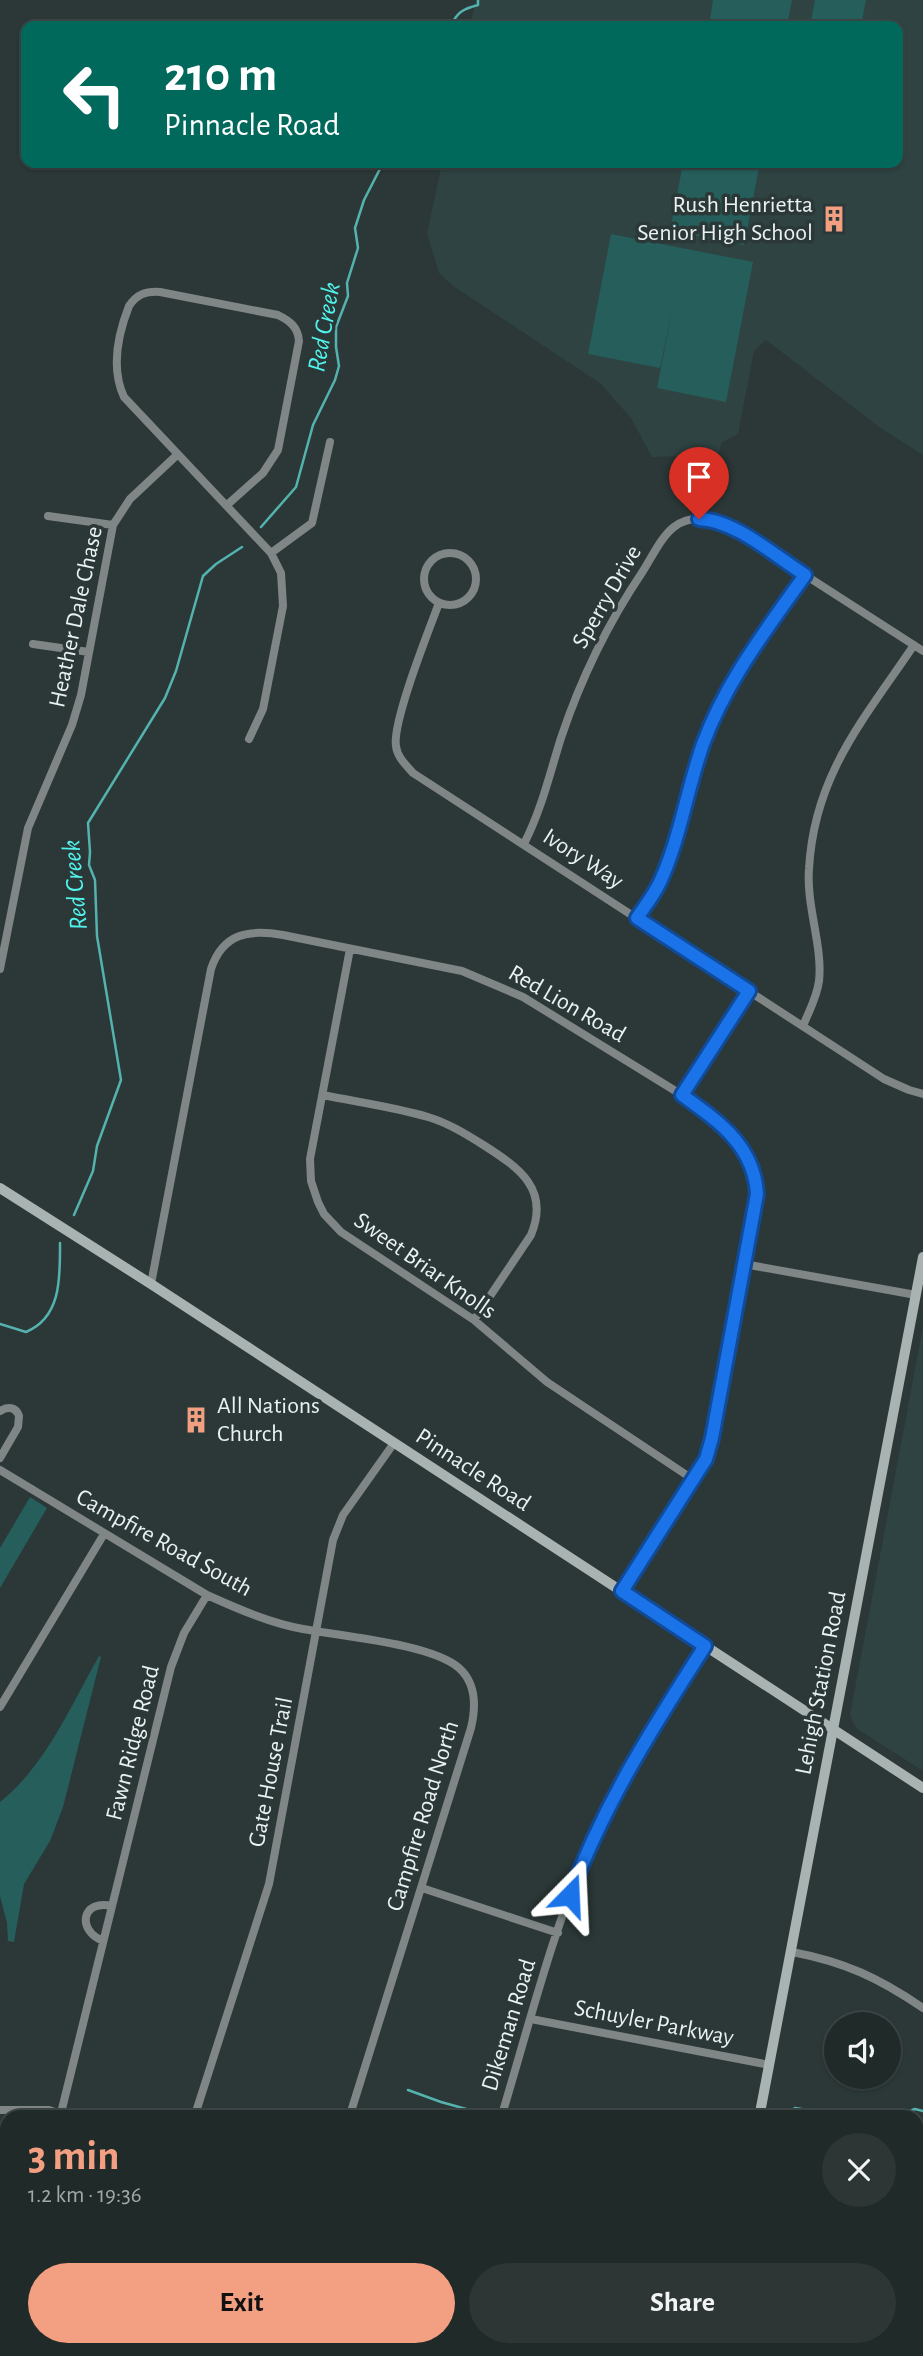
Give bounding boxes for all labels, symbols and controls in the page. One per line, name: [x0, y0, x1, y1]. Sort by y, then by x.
icon: left: [49, 49, 140, 140]
text: 210 m: [164, 51, 277, 100]
text: Pinnacle Road: [164, 109, 340, 141]
place label: Rush Henrietta Senior High School: [637, 193, 813, 245]
building icon: Rush Henrietta Senior High School: [819, 204, 849, 234]
water label: Red Creek: [303, 280, 345, 374]
pin: [669, 447, 729, 519]
icon: arrive: [680, 458, 718, 496]
street label: Heather Dale Chase: [45, 524, 107, 710]
street label: Sperry Drive: [568, 541, 646, 653]
street label: Ivory Way: [539, 824, 627, 894]
water label: Red Creek: [58, 839, 92, 931]
street label: Red Lion Road: [504, 961, 630, 1047]
street label: Sweet Briar Knolls: [350, 1208, 500, 1324]
place label: All Nations Church: [217, 1394, 320, 1446]
building icon: All Nations Church: [181, 1405, 211, 1435]
street label: Pinnacle Road: [411, 1424, 535, 1516]
street label: Campfire Road South: [72, 1485, 256, 1601]
street label: Lehigh Station Road: [791, 1589, 851, 1777]
street label: Fawn Ridge Road: [102, 1663, 164, 1823]
street label: Gate House Trail: [245, 1695, 297, 1849]
street label: Campfire Road North: [383, 1718, 463, 1914]
position arrow: [533, 1858, 607, 1932]
street label: Dikeman Road: [477, 1956, 541, 2094]
street label: Schuyler Parkway: [572, 1996, 736, 2050]
map controls: [824, 2012, 901, 2089]
button: sound: [824, 2012, 901, 2089]
button: close: [822, 2133, 896, 2207]
text: 3 min: [28, 2135, 120, 2177]
text: 1.2 km · 19:36: [28, 2184, 141, 2207]
button: Exit: [28, 2263, 455, 2343]
button: Share: [469, 2263, 896, 2343]

